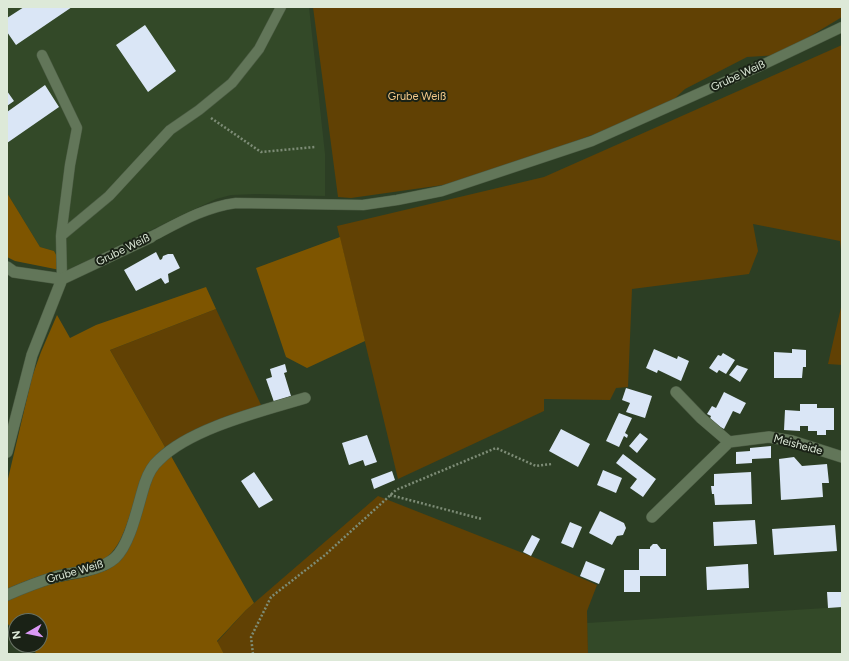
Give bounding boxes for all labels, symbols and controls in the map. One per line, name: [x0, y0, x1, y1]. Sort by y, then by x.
street label: Grube Weiß: [709, 58, 767, 94]
park label: Grube Weiß: [388, 90, 446, 104]
street label: Grube Weiß: [94, 231, 152, 269]
street label: Meisheide: [772, 432, 824, 458]
street label: Grube Weiß: [45, 558, 105, 586]
north arrow: [8, 613, 48, 653]
text: N: [10, 630, 24, 640]

